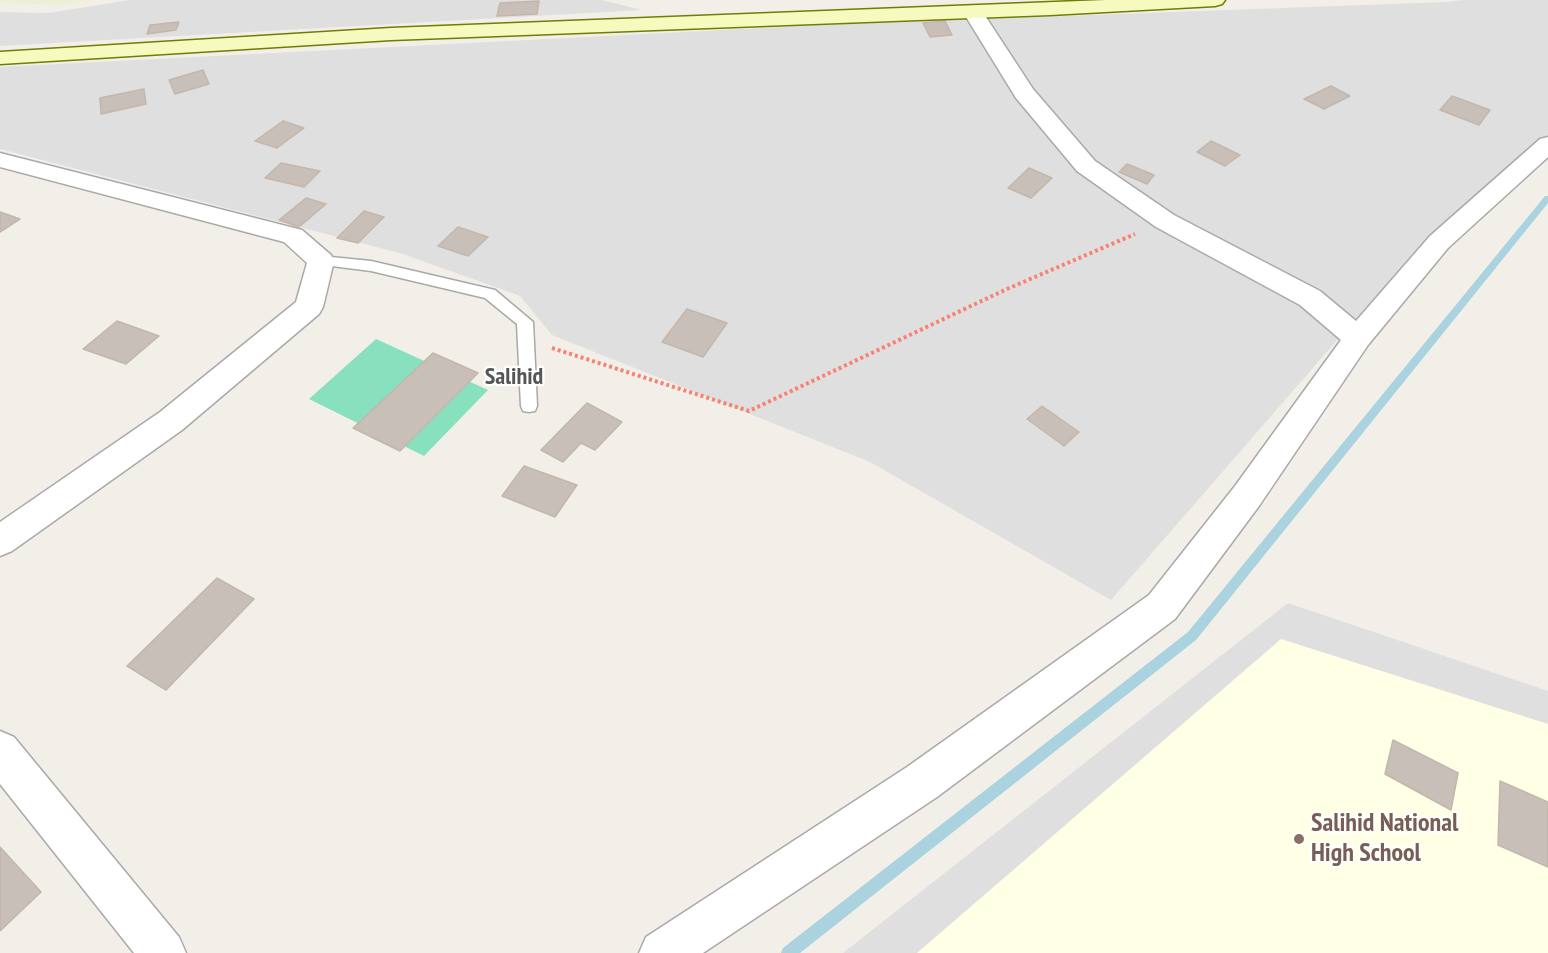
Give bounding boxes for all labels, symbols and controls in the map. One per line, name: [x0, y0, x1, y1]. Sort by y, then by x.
district label: Salihid: [485, 363, 543, 391]
place label: Salihid National High School: [1311, 808, 1458, 870]
marker: Salihid National High School: [1292, 832, 1306, 846]

